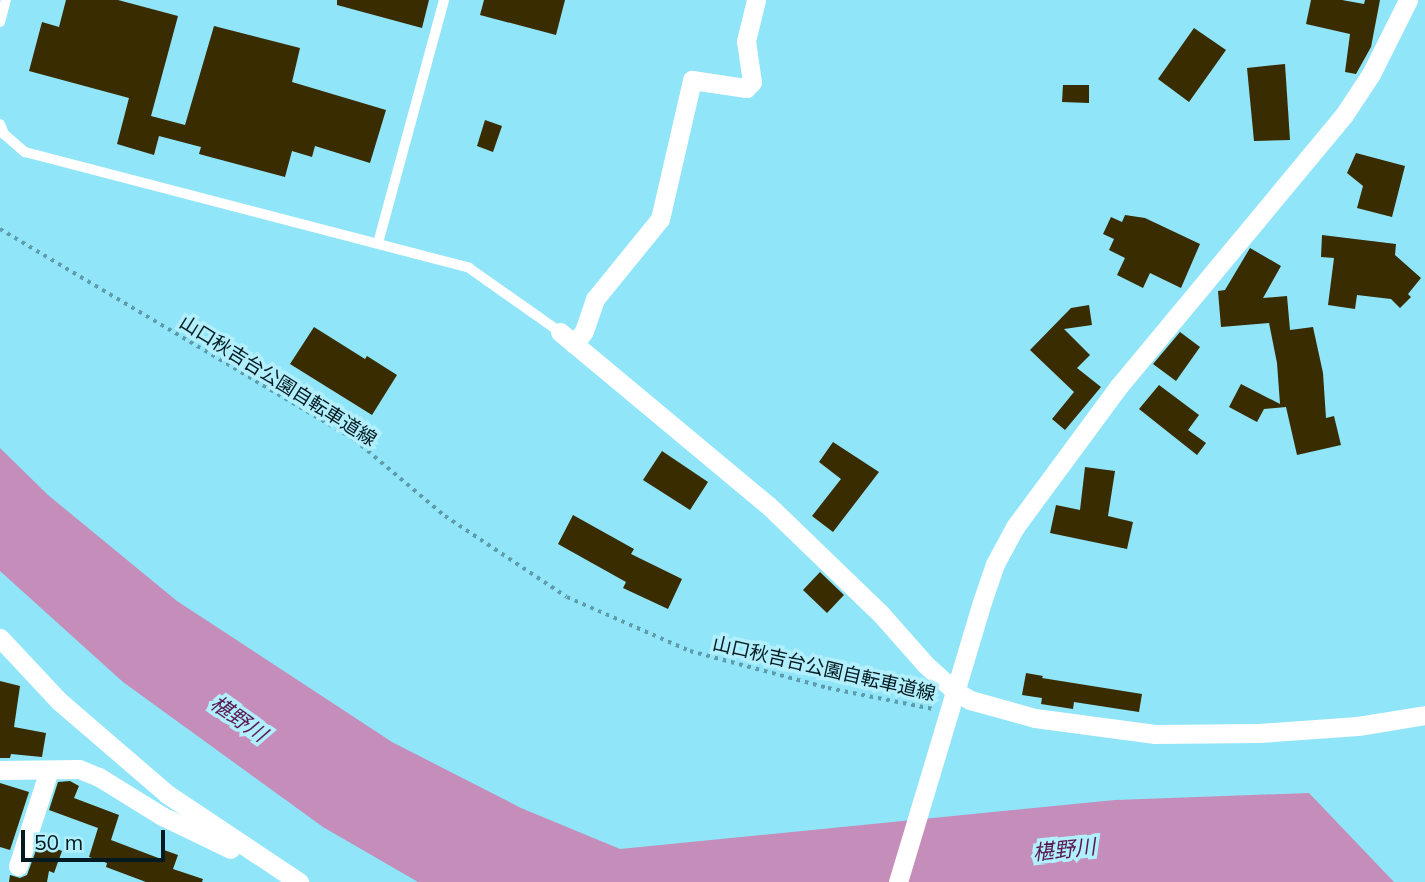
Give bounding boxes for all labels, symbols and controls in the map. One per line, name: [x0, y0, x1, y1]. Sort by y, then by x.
street label: 山口秋吉台公園自転車道線: [175, 311, 381, 451]
street label: 山口秋吉台公園自転車道線: [710, 632, 938, 706]
water label: 椹野川: [206, 690, 272, 746]
scale bar: [24, 816, 168, 860]
text: 50 m: [34, 829, 83, 855]
water label: 椹野川: [1031, 833, 1097, 865]

